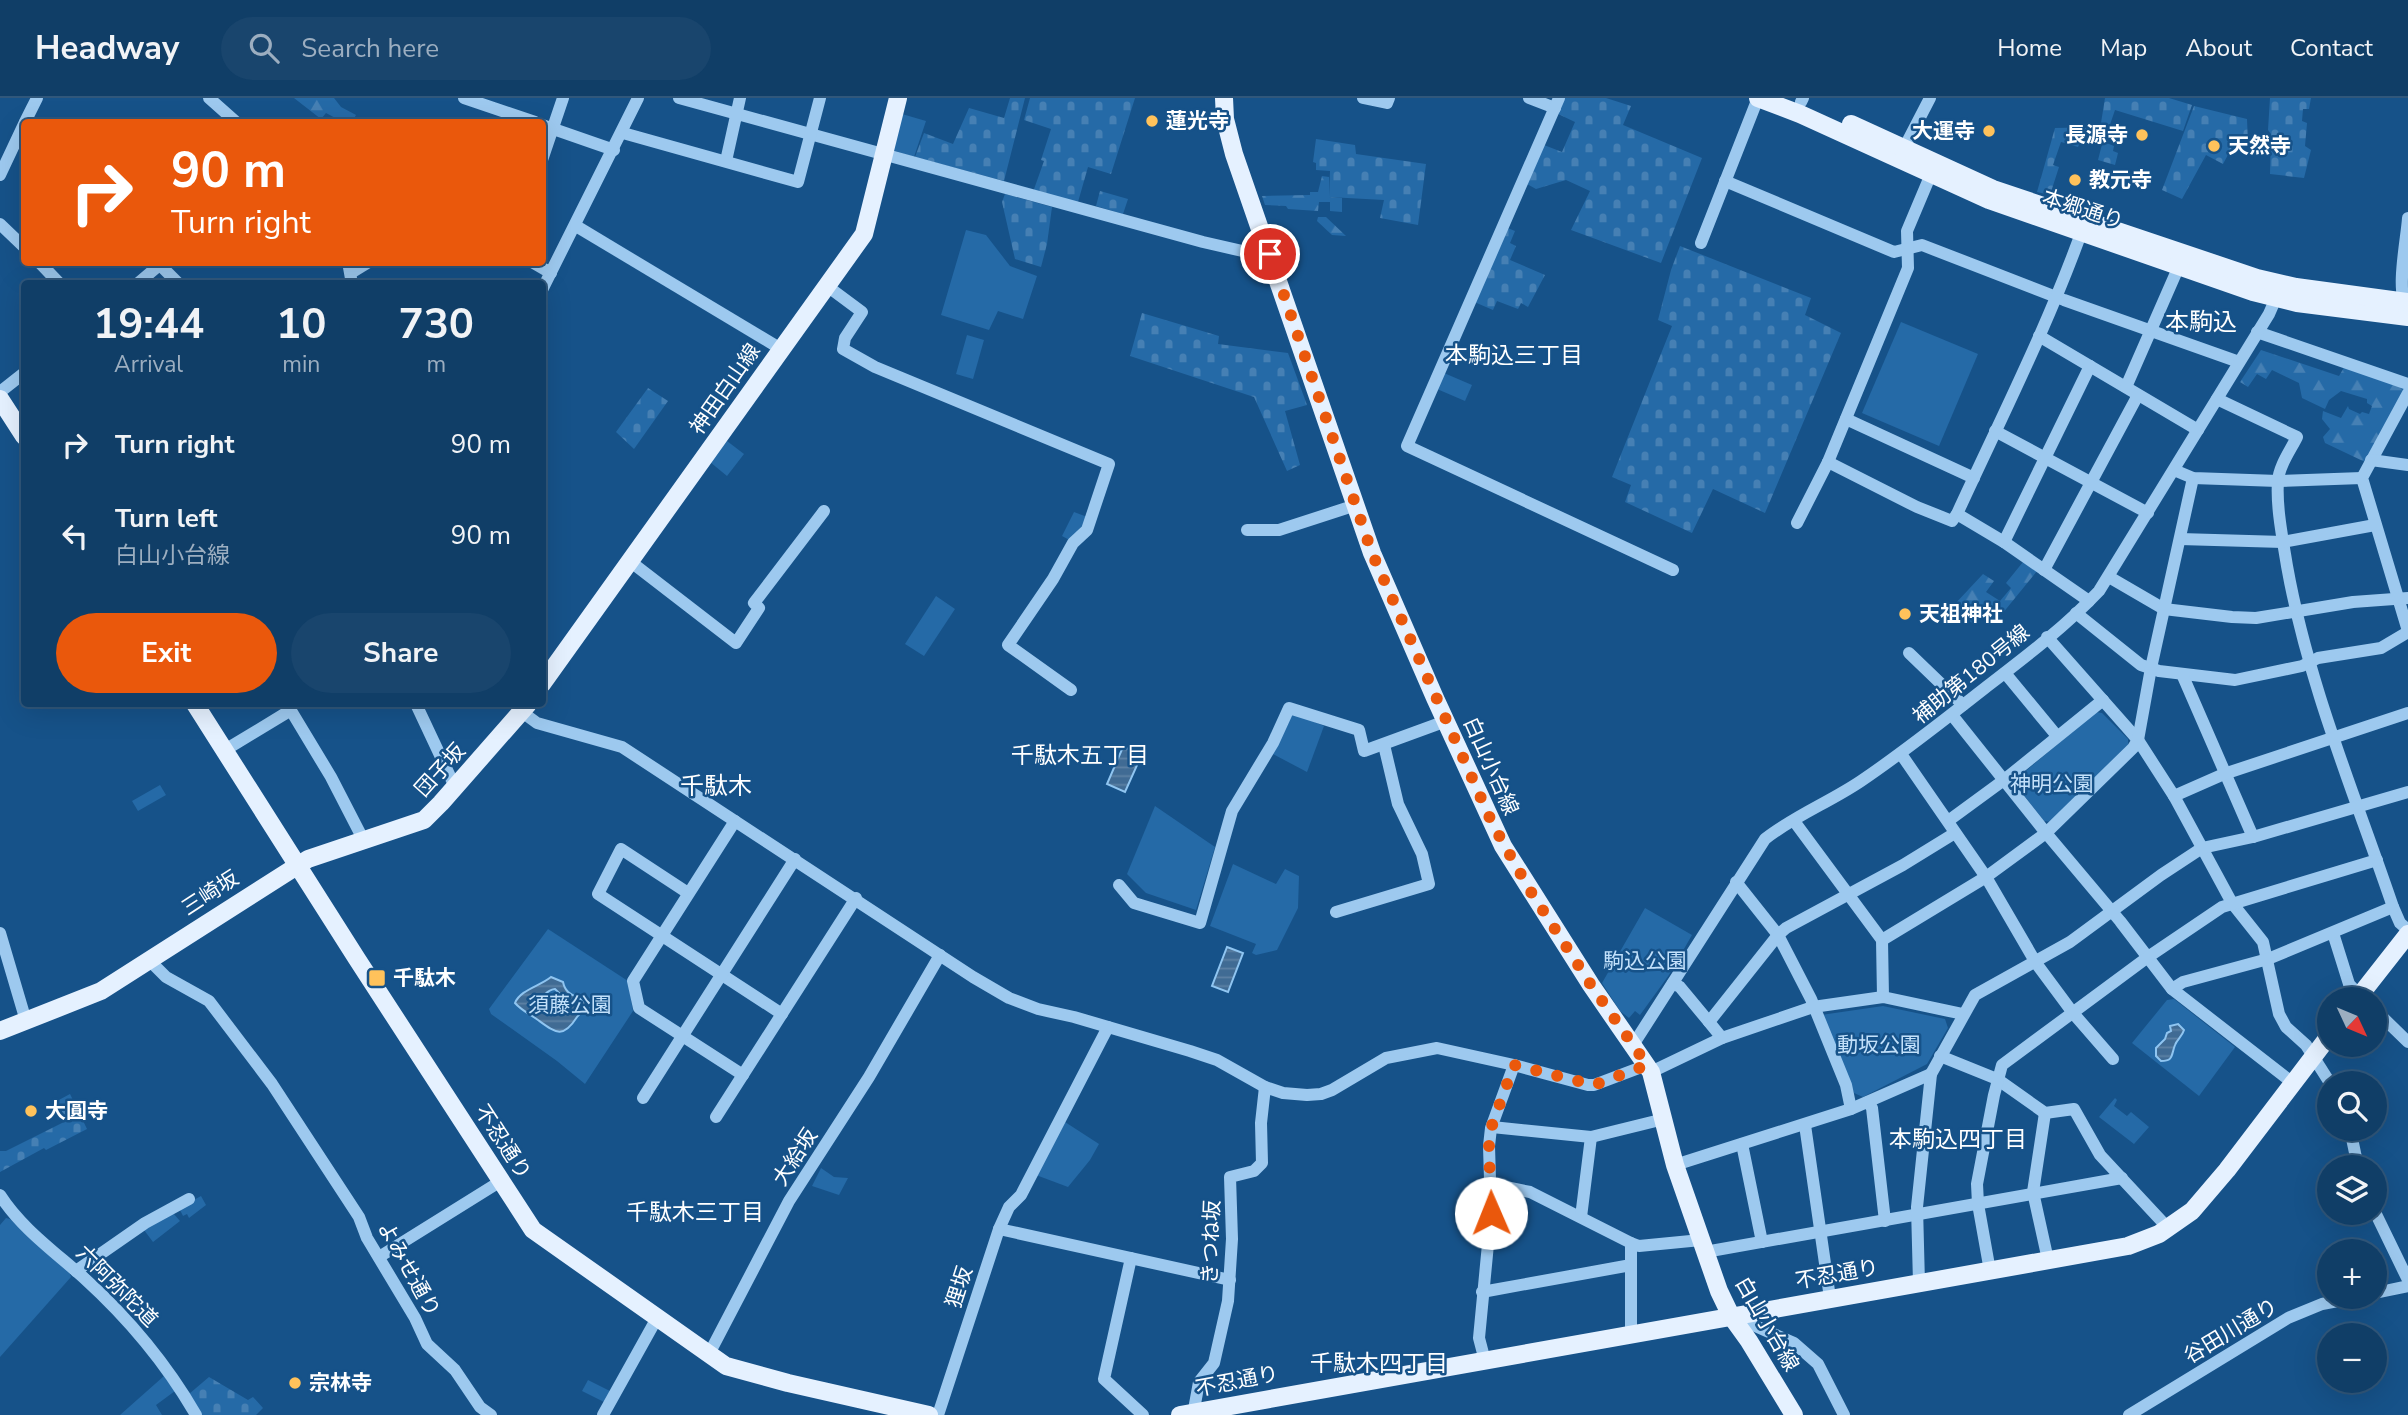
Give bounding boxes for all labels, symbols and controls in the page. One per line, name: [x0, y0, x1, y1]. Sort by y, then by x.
search box: [221, 17, 711, 80]
text: Headway: [35, 26, 179, 71]
icon: search: [245, 29, 283, 67]
text: Search here: [301, 31, 439, 66]
text: Home: [1997, 32, 2062, 64]
text: Map: [2100, 32, 2147, 64]
text: About: [2185, 32, 2252, 64]
text: Contact: [2290, 32, 2373, 64]
place label: 蓮光寺: [1166, 107, 1229, 135]
marker: 蓮光寺: [1144, 113, 1160, 129]
place label: 大運寺: [1912, 117, 1975, 145]
place label: 長源寺: [2065, 121, 2128, 149]
marker: 大運寺: [1981, 123, 1997, 139]
marker: 長源寺: [2134, 127, 2150, 143]
place label: 天然寺: [2228, 132, 2291, 160]
text: 90 m: [171, 137, 286, 204]
marker: 天然寺: [2206, 138, 2222, 154]
icon: right: [56, 147, 147, 238]
place label: 教元寺: [2089, 166, 2152, 194]
marker: 教元寺: [2067, 172, 2083, 188]
street label: 本郷通り: [2039, 183, 2127, 235]
text: Turn right: [171, 201, 311, 244]
pin: [1240, 224, 1300, 284]
icon: arrive: [1251, 235, 1289, 273]
text: 19:44: [93, 296, 204, 353]
text: 10: [276, 296, 327, 353]
text: 730: [398, 296, 474, 353]
district label: 本駒込: [2165, 306, 2237, 338]
street label: 神田白山線: [683, 338, 767, 440]
district label: 本駒込三丁目: [1445, 340, 1583, 371]
text: Arrival: [114, 349, 183, 380]
text: min: [282, 349, 320, 380]
text: m: [426, 349, 446, 380]
icon: right: [56, 426, 94, 464]
text: Turn right: [115, 427, 234, 462]
text: 90 m: [451, 427, 511, 462]
text: Turn left: [115, 501, 218, 536]
icon: left: [56, 517, 94, 555]
text: 90 m: [451, 518, 511, 553]
text: 白山小台線: [115, 540, 230, 571]
place label: 天祖神社: [1919, 600, 2003, 628]
marker: 天祖神社: [1897, 606, 1913, 622]
button: Exit: [56, 613, 277, 693]
button: Share: [291, 613, 511, 693]
street label: 補助第180号線: [1907, 618, 2035, 730]
street label: 白山小台線: [1457, 712, 1525, 820]
street label: 団子坂: [409, 737, 471, 803]
district label: 千駄木五丁目: [1011, 740, 1149, 771]
district label: 千駄木: [680, 770, 752, 802]
park label: 神明公園: [2010, 770, 2094, 798]
street label: 三崎坂: [176, 864, 244, 922]
park label: 駒込公園: [1603, 947, 1687, 975]
place label: 千駄木: [393, 964, 456, 992]
marker: 千駄木: [367, 968, 387, 988]
north arrow: [2317, 987, 2387, 1057]
map controls: [2317, 987, 2387, 1393]
park label: 須藤公園: [528, 991, 612, 1019]
park label: 動坂公園: [1837, 1031, 1921, 1059]
button: search: [2317, 1071, 2387, 1141]
place label: 大圓寺: [45, 1097, 108, 1125]
street label: 不忍通り: [468, 1099, 538, 1185]
marker: 大圓寺: [23, 1103, 39, 1119]
street label: 大給坂: [766, 1123, 824, 1191]
district label: 本駒込四丁目: [1889, 1124, 2027, 1155]
button: layers: [2317, 1155, 2387, 1225]
position arrow: [1454, 1176, 1528, 1250]
district label: 千駄木三丁目: [626, 1197, 764, 1228]
street label: きつね坂: [1196, 1200, 1226, 1284]
street label: よみせ通り: [371, 1216, 447, 1322]
street label: 六阿弥陀道: [70, 1239, 164, 1333]
button: +: [2317, 1239, 2387, 1309]
street label: 不忍通り: [1793, 1253, 1881, 1295]
street label: 狸坂: [939, 1263, 979, 1311]
street label: 白山小台線: [1729, 1272, 1805, 1376]
street label: 谷田川通り: [2179, 1292, 2283, 1370]
button: −: [2317, 1323, 2387, 1393]
district label: 千駄木四丁目: [1310, 1348, 1448, 1379]
street label: 不忍通り: [1193, 1359, 1281, 1403]
place label: 宗林寺: [309, 1369, 372, 1397]
marker: 宗林寺: [287, 1375, 303, 1391]

